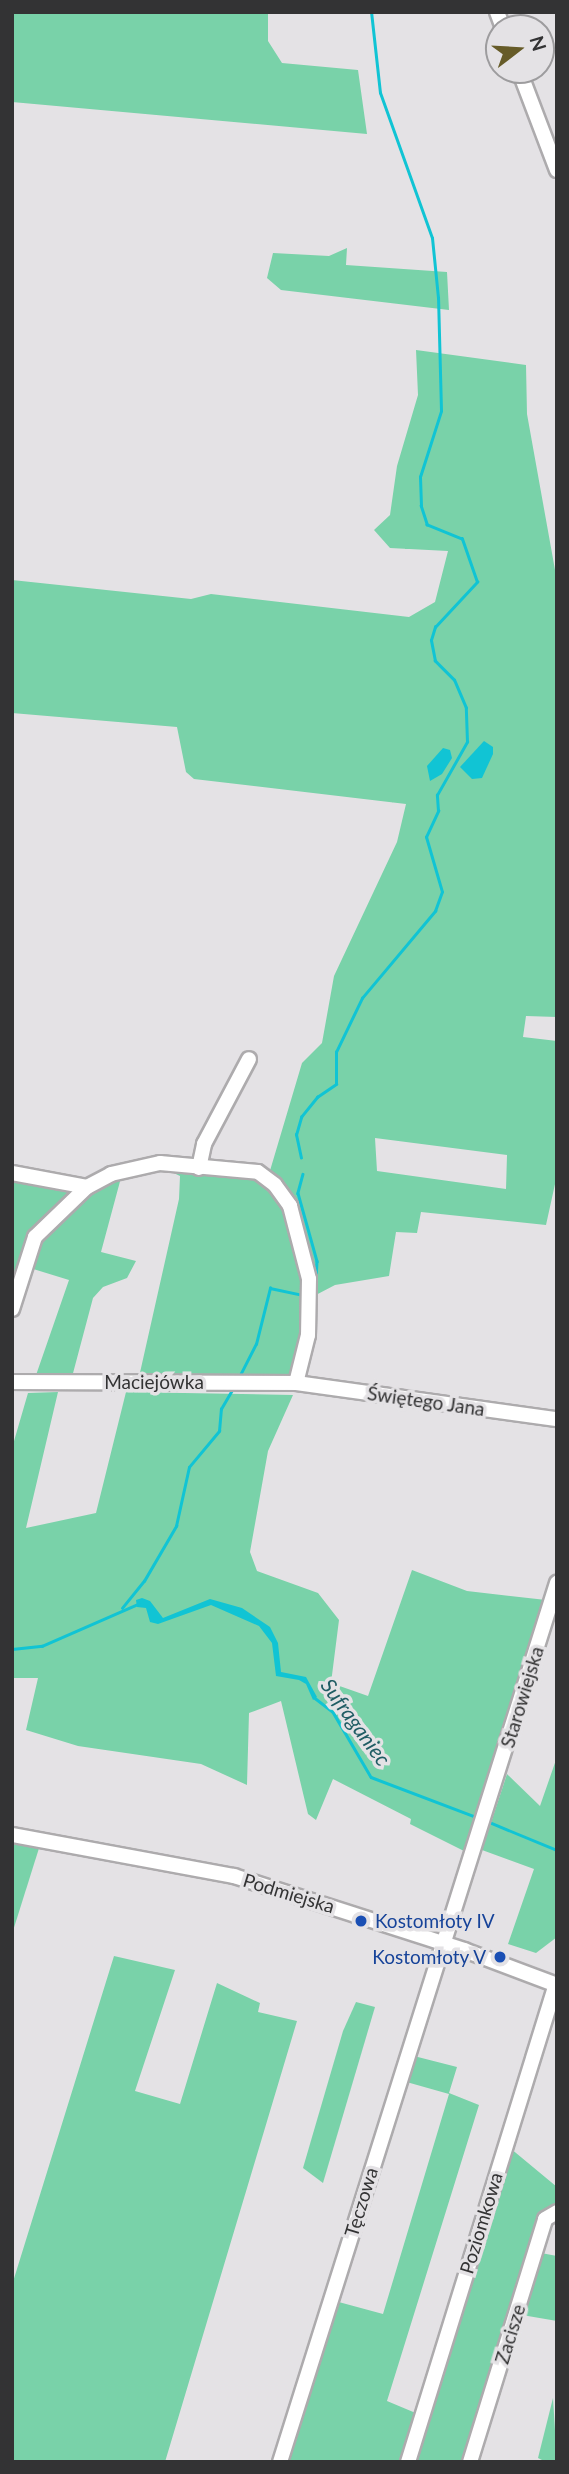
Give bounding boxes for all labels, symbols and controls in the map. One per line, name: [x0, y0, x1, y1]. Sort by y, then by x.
north arrow: [485, 14, 555, 84]
text: N: [526, 33, 552, 54]
street label: Maciejówka: [104, 1371, 204, 1393]
street label: Świętego Jana: [366, 1381, 486, 1421]
street label: Starowiejska: [496, 1644, 548, 1750]
water label: Sufraganiec: [316, 1673, 396, 1771]
street label: Podmiejska: [241, 1868, 337, 1918]
place label: Kostomłoty IV: [375, 1910, 495, 1932]
marker: Kostomłoty IV: [353, 1913, 369, 1929]
place label: Kostomłoty V: [371, 1946, 486, 1968]
marker: Kostomłoty V: [492, 1949, 508, 1965]
street label: Tęczowa: [340, 2165, 382, 2239]
street label: Poziomkowa: [455, 2169, 507, 2277]
street label: Zacisze: [490, 2301, 530, 2367]

